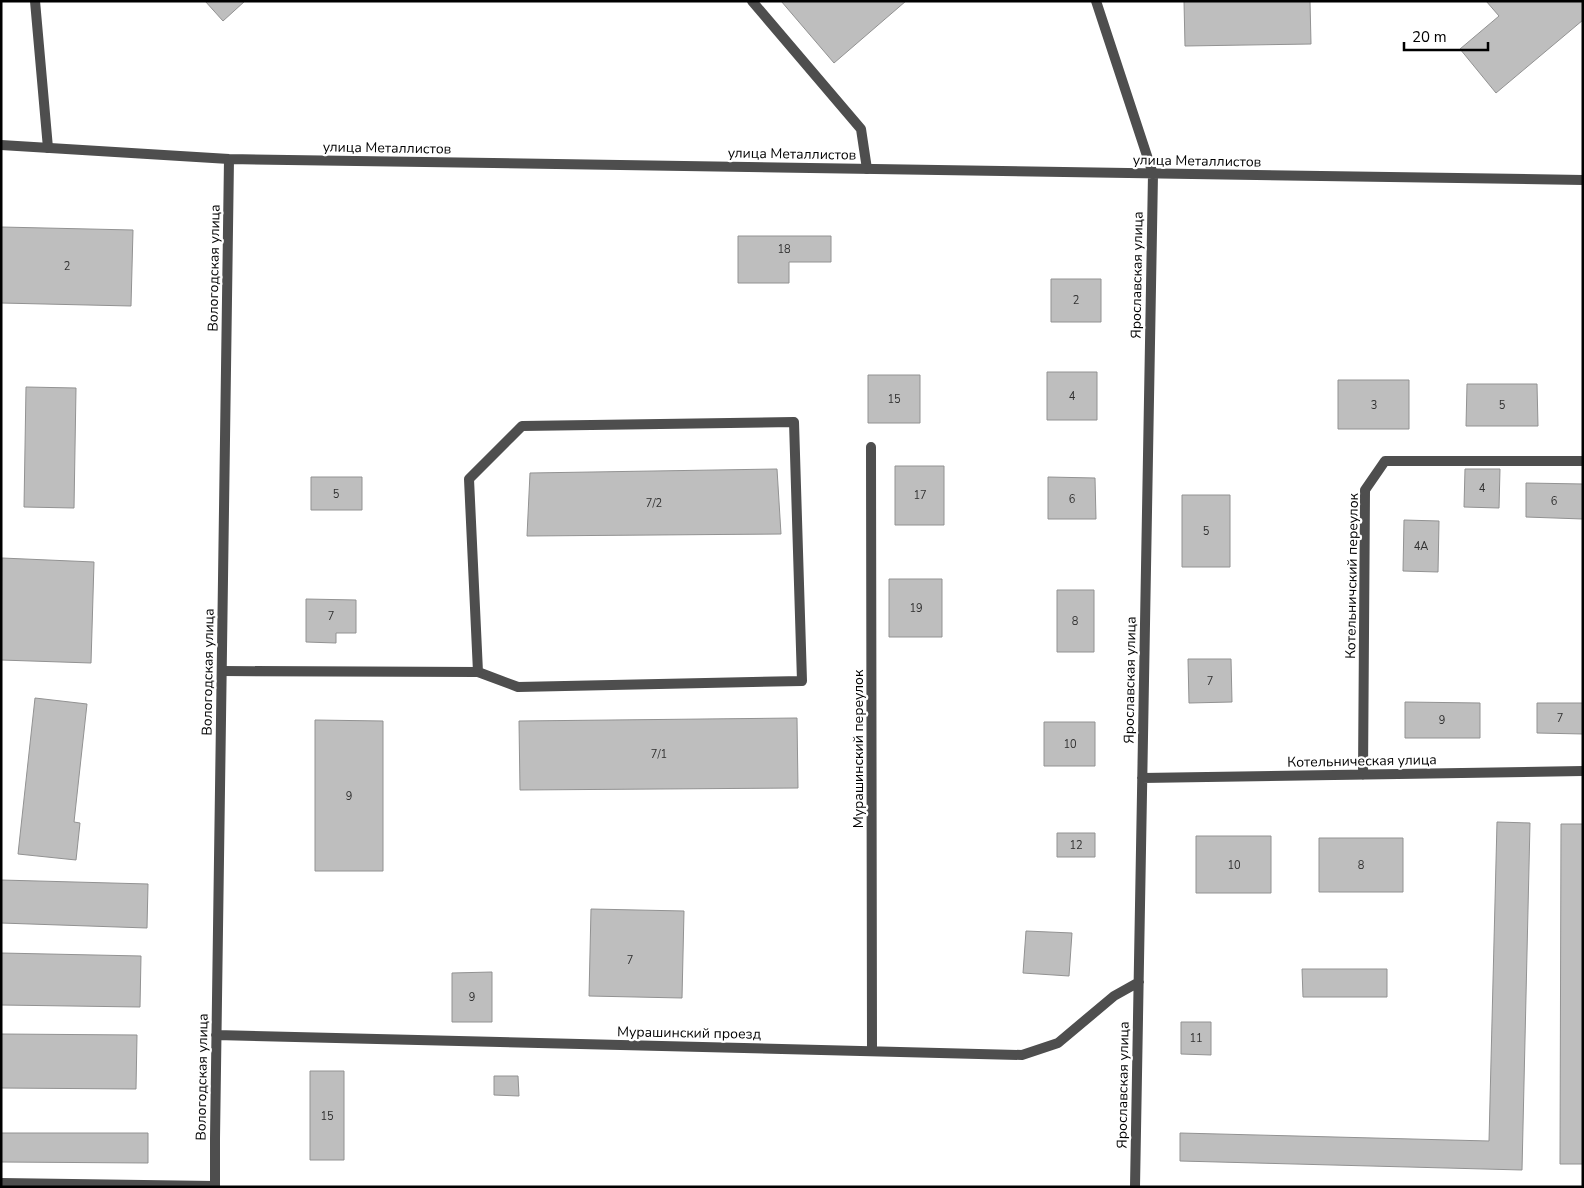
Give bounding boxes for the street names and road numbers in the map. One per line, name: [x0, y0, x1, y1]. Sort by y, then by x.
street label: улица Металлистов: [323, 137, 452, 159]
street label: улица Металлистов: [728, 143, 857, 165]
street label: улица Металлистов: [1133, 150, 1262, 172]
street label: Вологодская улица: [203, 204, 225, 332]
street label: Ярославская улица: [1126, 211, 1148, 339]
street label: Котельничский переулок: [1341, 492, 1363, 659]
street label: Вологодская улица: [197, 608, 219, 736]
street label: Ярославская улица: [1119, 616, 1141, 744]
street label: Мурашинский переулок: [849, 669, 868, 828]
street label: Котельническая улица: [1287, 750, 1437, 772]
street label: Вологодская улица: [191, 1013, 213, 1141]
street label: Ярославская улица: [1112, 1021, 1134, 1149]
street label: Мурашинский проезд: [617, 1022, 761, 1044]

